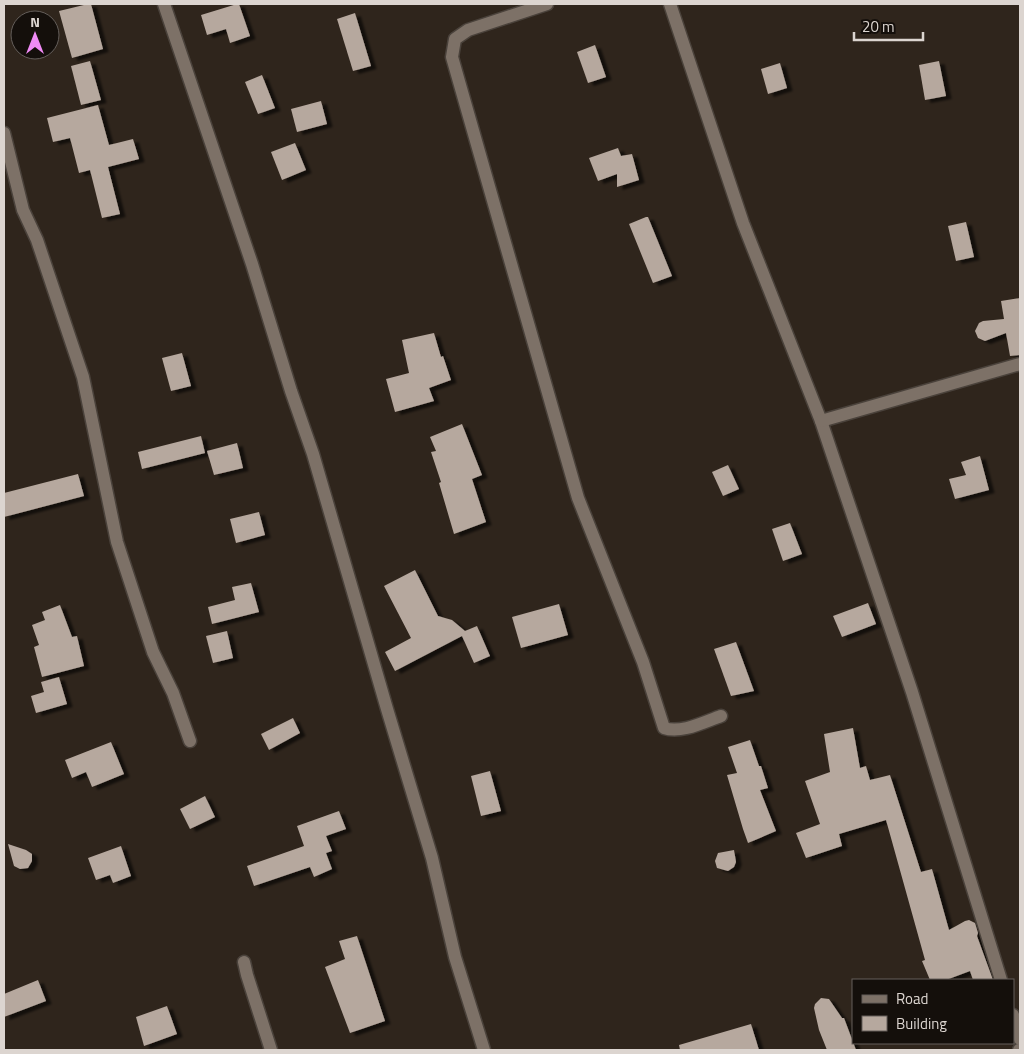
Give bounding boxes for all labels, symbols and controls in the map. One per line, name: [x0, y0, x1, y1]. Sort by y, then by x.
north arrow: [10, 10, 60, 60]
scale bar: [854, 10, 923, 42]
text: N: [30, 11, 40, 32]
text: 20 m: [862, 15, 895, 38]
legend: [852, 979, 1014, 1044]
text: Road: [896, 987, 928, 1010]
text: Building: [896, 1012, 947, 1035]

